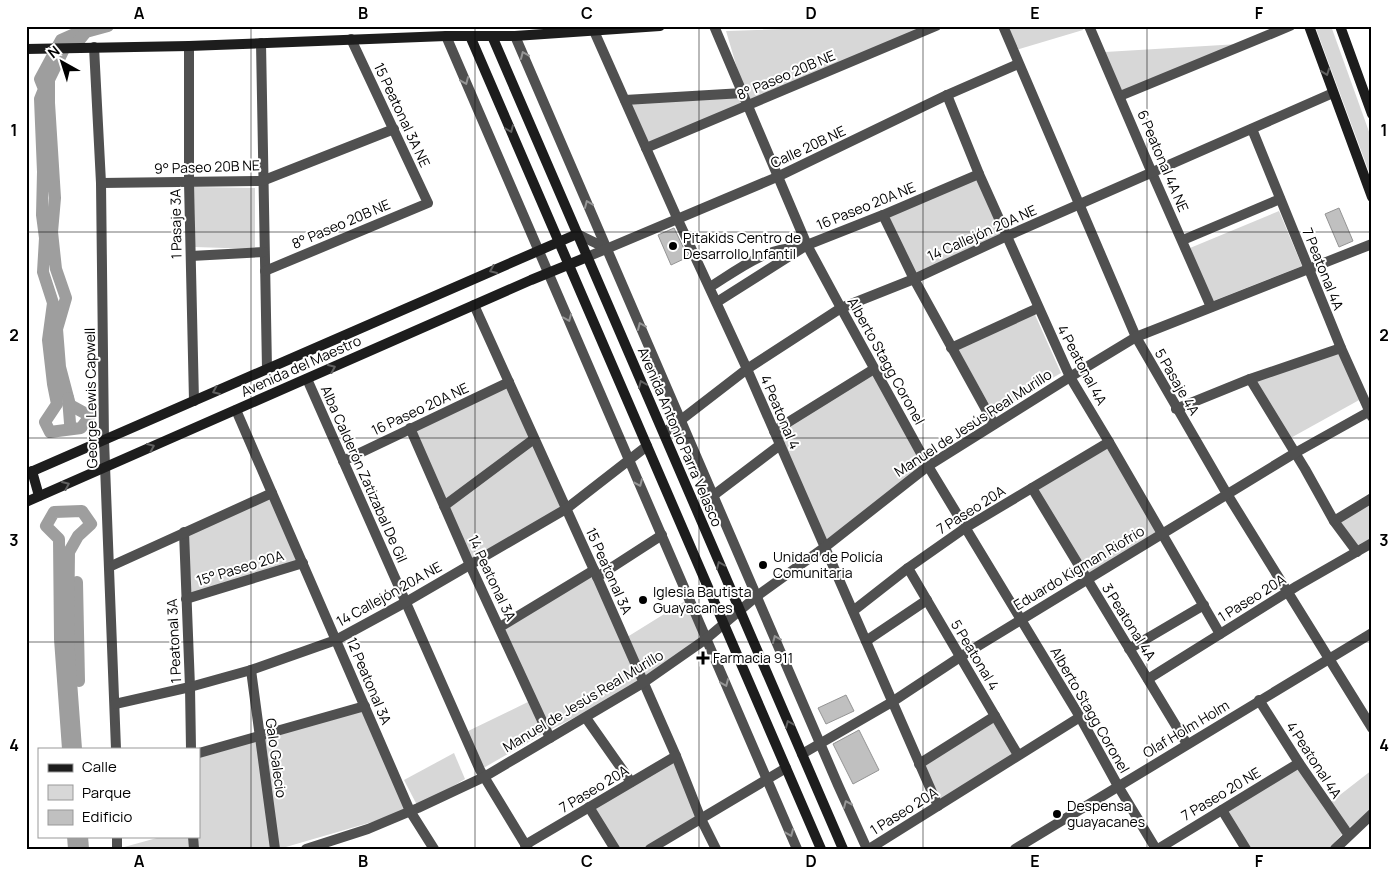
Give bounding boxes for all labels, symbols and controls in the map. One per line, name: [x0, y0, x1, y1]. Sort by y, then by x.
text: A: [134, 2, 145, 24]
text: B: [358, 2, 368, 24]
text: C: [581, 2, 593, 24]
text: D: [805, 2, 817, 24]
text: E: [1030, 2, 1040, 24]
text: F: [1255, 2, 1264, 24]
north arrow: [38, 38, 88, 88]
text: N: [44, 41, 63, 62]
street label: 8° Paseo 20B NE: [734, 45, 838, 104]
one-way arrow: [519, 51, 530, 60]
street label: 15 Peatonal 3A NE: [370, 59, 435, 170]
one-way arrow: [1320, 67, 1330, 76]
one-way arrow: [458, 76, 469, 85]
street label: 6 Peatonal 4A NE: [1133, 107, 1194, 215]
text: 1: [10, 119, 18, 141]
text: 1: [1380, 119, 1388, 141]
street label: Calle 20B NE: [767, 121, 848, 172]
one-way arrow: [503, 124, 514, 133]
street label: 9° Paseo 20B NE: [154, 155, 260, 178]
street label: 16 Paseo 20A NE: [813, 177, 918, 234]
street label: 1 Pasaje 3A: [165, 189, 186, 259]
street label: 8° Paseo 20B NE: [289, 194, 393, 253]
one-way arrow: [584, 200, 595, 209]
street label: 14 Callejón 20A NE: [924, 200, 1039, 265]
street label: 7 Peatonal 4A: [1298, 225, 1349, 313]
place label: Pitakids Centro de Desarrollo Infantil: [683, 228, 801, 263]
marker: Pitakids Centro de Desarrollo Infantil: [667, 240, 679, 252]
one-way arrow: [489, 264, 498, 275]
street label: Alberto Stagg Coronel: [844, 294, 929, 428]
one-way arrow: [561, 313, 572, 322]
street label: 4 Peatonal 4A: [1053, 321, 1112, 408]
one-way arrow: [637, 322, 647, 331]
text: 2: [9, 324, 19, 346]
text: 2: [1379, 324, 1389, 346]
street label: George Lewis Capwell: [80, 328, 101, 468]
street label: Avenida del Maestro: [238, 330, 364, 401]
street label: Avenida Antonio Parra Velasco: [634, 344, 727, 530]
street label: 5 Pasaje 4A: [1151, 345, 1204, 419]
one-way arrow: [327, 364, 336, 375]
street label: Manuel de Jesús Real Murillo: [890, 364, 1055, 481]
street label: 4 Peatonal 4: [756, 372, 805, 452]
street label: 16 Paseo 20A NE: [368, 378, 471, 439]
one-way arrow: [638, 380, 648, 388]
street label: Alba Calderón Zatizabal De Gil: [317, 382, 412, 565]
one-way arrow: [212, 384, 221, 395]
one-way arrow: [146, 443, 155, 454]
one-way arrow: [633, 478, 644, 487]
one-way arrow: [61, 480, 70, 491]
street label: 7 Paseo 20A: [933, 481, 1009, 538]
street label: Eduardo Kigman Riofrio: [1010, 521, 1148, 614]
street label: 15 Peatonal 3A: [582, 524, 637, 617]
text: 3: [9, 529, 19, 551]
text: 3: [1379, 529, 1389, 551]
street label: 14 Peatonal 3A: [464, 532, 521, 624]
street label: 15° Paseo 20A: [194, 545, 286, 590]
place label: Unidad de Policía Comunitaria: [773, 547, 883, 582]
street label: 14 Callejón 20A NE: [333, 557, 445, 630]
marker: Unidad de Policía Comunitaria: [757, 559, 769, 571]
one-way arrow: [716, 561, 727, 570]
street label: 1 Paseo 20A: [1214, 569, 1289, 626]
street label: 3 Peatonal 4A: [1098, 579, 1161, 664]
place label: Iglesia Bautista Guayacanes: [653, 582, 752, 617]
marker: Iglesia Bautista Guayacanes: [637, 594, 649, 606]
street label: 1 Peatonal 3A: [162, 598, 185, 684]
street label: 5 Peatonal 4: [947, 616, 1004, 694]
street label: 12 Peatonal 3A: [343, 634, 396, 727]
one-way arrow: [771, 635, 782, 644]
street label: Alberto Stagg Coronel: [1047, 643, 1134, 776]
street label: Manuel de Jesús Real Murillo: [499, 645, 667, 756]
place label: Farmacia 911: [713, 648, 793, 667]
marker: Farmacia 911: [697, 652, 709, 664]
one-way arrow: [719, 678, 730, 687]
street label: Olaf Holm Holm: [1139, 695, 1233, 762]
street label: Galo Galecio: [262, 717, 291, 799]
street label: 4 Peatonal 4A: [1282, 718, 1347, 802]
one-way arrow: [785, 720, 796, 729]
text: 4: [9, 734, 19, 756]
text: 4: [1379, 734, 1389, 756]
legend: [38, 748, 200, 838]
text: Calle: [82, 756, 117, 777]
street label: 7 Paseo 20A: [556, 760, 632, 817]
street label: 7 Paseo 20 NE: [1178, 762, 1264, 825]
text: Parque: [82, 782, 131, 803]
street label: 1 Paseo 20A: [866, 782, 941, 839]
place label: Despensa guayacanes: [1067, 796, 1145, 831]
one-way arrow: [842, 800, 853, 809]
text: Edificio: [82, 806, 133, 827]
marker: Despensa guayacanes: [1051, 808, 1063, 820]
one-way arrow: [784, 828, 794, 836]
text: A: [134, 850, 145, 872]
text: B: [358, 850, 368, 872]
text: C: [581, 850, 593, 872]
text: D: [805, 850, 817, 872]
text: E: [1030, 850, 1040, 872]
text: F: [1255, 850, 1264, 872]

